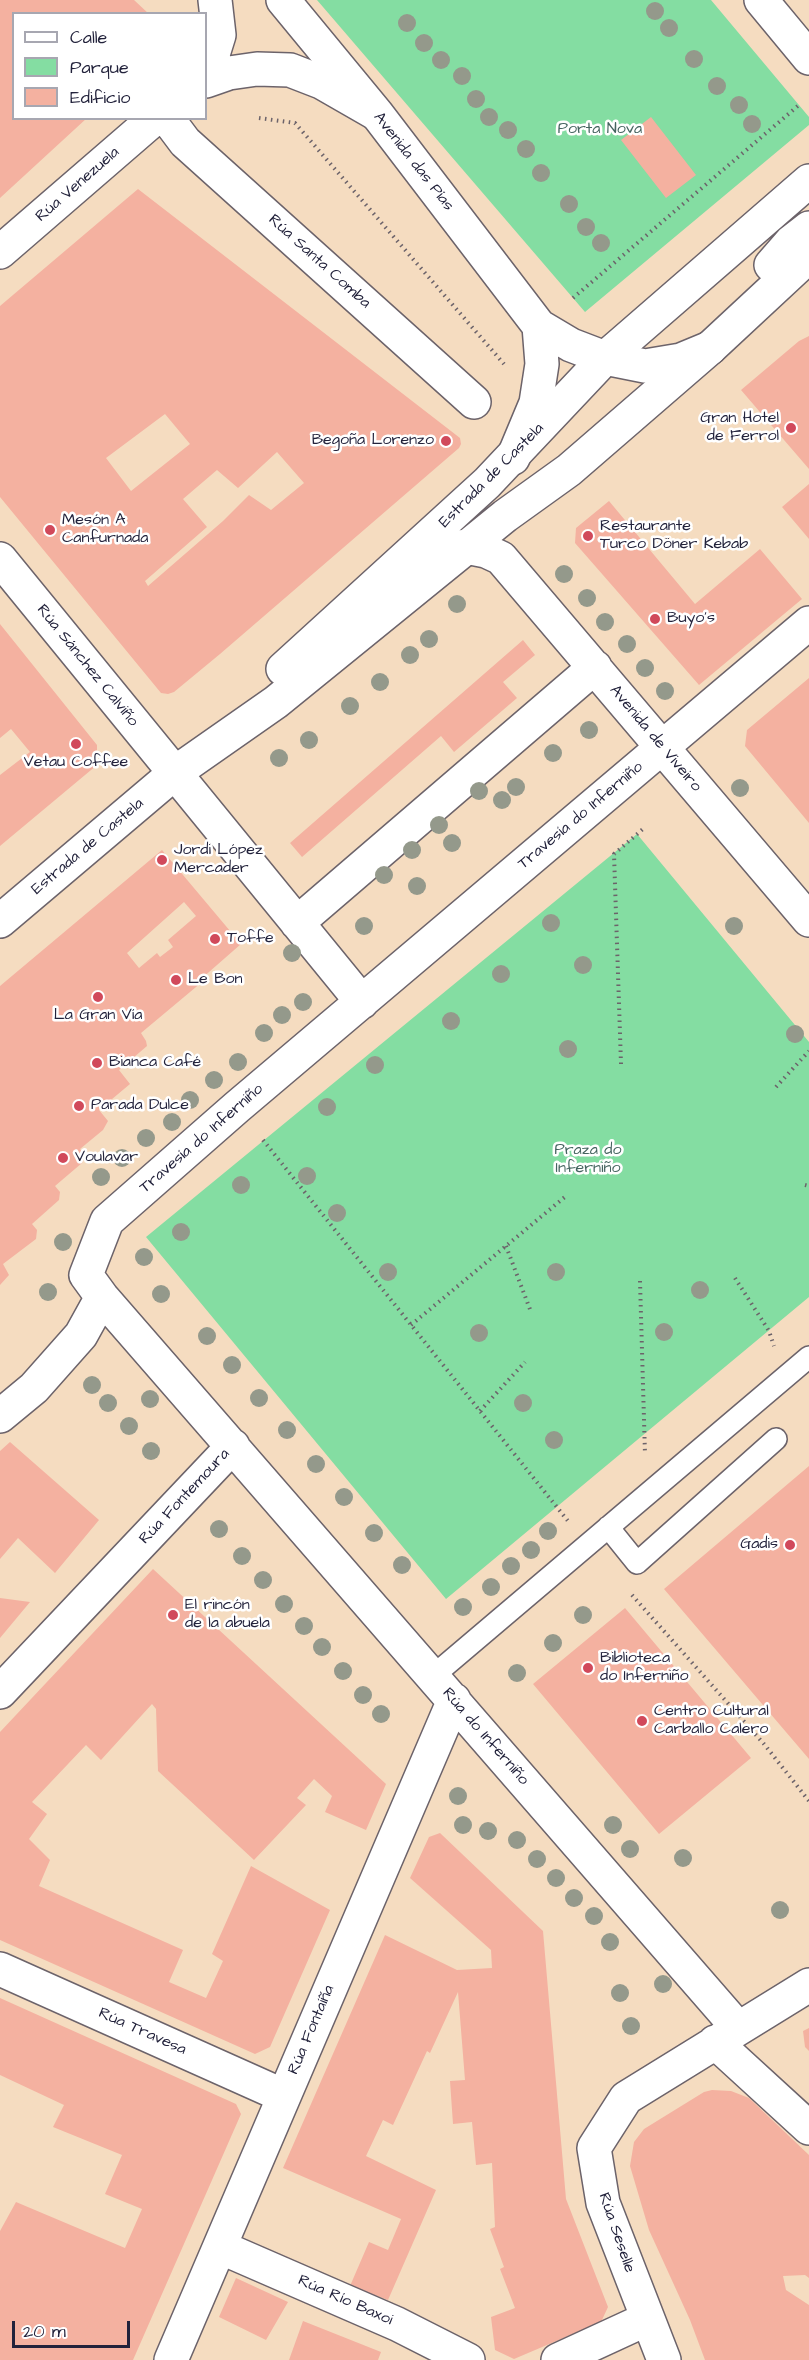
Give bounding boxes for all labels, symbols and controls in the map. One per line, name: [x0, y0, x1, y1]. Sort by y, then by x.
legend: [12, 12, 207, 120]
text: Calle: [70, 25, 107, 50]
text: Parque: [70, 55, 129, 80]
text: Edificio: [70, 85, 130, 110]
street label: Avenida das Pías: [369, 109, 457, 215]
park label: Porta Nova: [558, 120, 642, 140]
street label: Rúa Venezuela: [32, 143, 124, 227]
street label: Rúa Santa Comba: [264, 211, 374, 313]
place label: Gran Hotel de Ferrol: [700, 409, 779, 447]
street label: Estrada de Castela: [436, 420, 548, 532]
marker: Gran Hotel de Ferrol: [784, 421, 798, 435]
place label: Begoña Lorenzo: [312, 431, 434, 451]
marker: Begoña Lorenzo: [439, 434, 453, 448]
place label: Mesón A Canfurnada: [62, 511, 148, 549]
place label: Restaurante Turco Döner Kebab: [600, 517, 748, 555]
marker: Mesón A Canfurnada: [43, 523, 57, 537]
marker: Restaurante Turco Döner Kebab: [581, 529, 595, 543]
street label: Rúa Sánchez Calviño: [32, 601, 142, 731]
place label: Buyo's: [667, 609, 715, 629]
marker: Buyo's: [648, 612, 662, 626]
street label: Avenida de Viveiro: [605, 682, 705, 796]
marker: Vetau Coffee: [69, 737, 83, 751]
place label: Vetau Coffee: [24, 753, 128, 773]
street label: Travesía do Inferniño: [515, 758, 647, 874]
street label: Estrada de Castela: [28, 795, 148, 899]
place label: Jordi López Mercader: [174, 841, 263, 879]
marker: Jordi López Mercader: [155, 853, 169, 867]
place label: Toffe: [227, 929, 274, 949]
marker: Toffe: [208, 932, 222, 946]
place label: Le Bon: [188, 970, 243, 990]
marker: Le Bon: [169, 973, 183, 987]
marker: La Gran Vía: [91, 990, 105, 1004]
place label: La Gran Vía: [54, 1006, 142, 1026]
place label: Bianca Café: [109, 1053, 201, 1073]
marker: Bianca Café: [90, 1056, 104, 1070]
street label: Travesía do Inferniño: [136, 1080, 268, 1198]
place label: Parada Dulce: [91, 1096, 189, 1116]
marker: Parada Dulce: [72, 1099, 86, 1113]
park label: Praza do Inferniño: [555, 1141, 621, 1179]
place label: Voulavar: [75, 1148, 138, 1168]
marker: Voulavar: [56, 1151, 70, 1165]
street label: Rúa Fontemoura: [136, 1445, 234, 1549]
place label: Gadis: [740, 1535, 778, 1555]
marker: Gadis: [783, 1538, 797, 1552]
place label: El rincón de la abuela: [185, 1596, 270, 1634]
marker: El rincón de la abuela: [166, 1608, 180, 1622]
place label: Biblioteca do Inferniño: [600, 1649, 688, 1687]
marker: Biblioteca do Inferniño: [581, 1661, 595, 1675]
street label: Rúa do Inferniño: [438, 1684, 532, 1790]
place label: Centro Cultural Carballo Calero: [654, 1702, 769, 1740]
marker: Centro Cultural Carballo Calero: [635, 1714, 649, 1728]
street label: Rúa Fontaíña: [285, 1982, 339, 2078]
street label: Rúa Travesa: [95, 2004, 189, 2060]
street label: Rúa Seselle: [593, 2190, 639, 2276]
street label: Rúa Río Baxoi: [295, 2272, 395, 2330]
scale bar: [15, 2309, 134, 2347]
text: 20 m: [23, 2319, 66, 2344]

